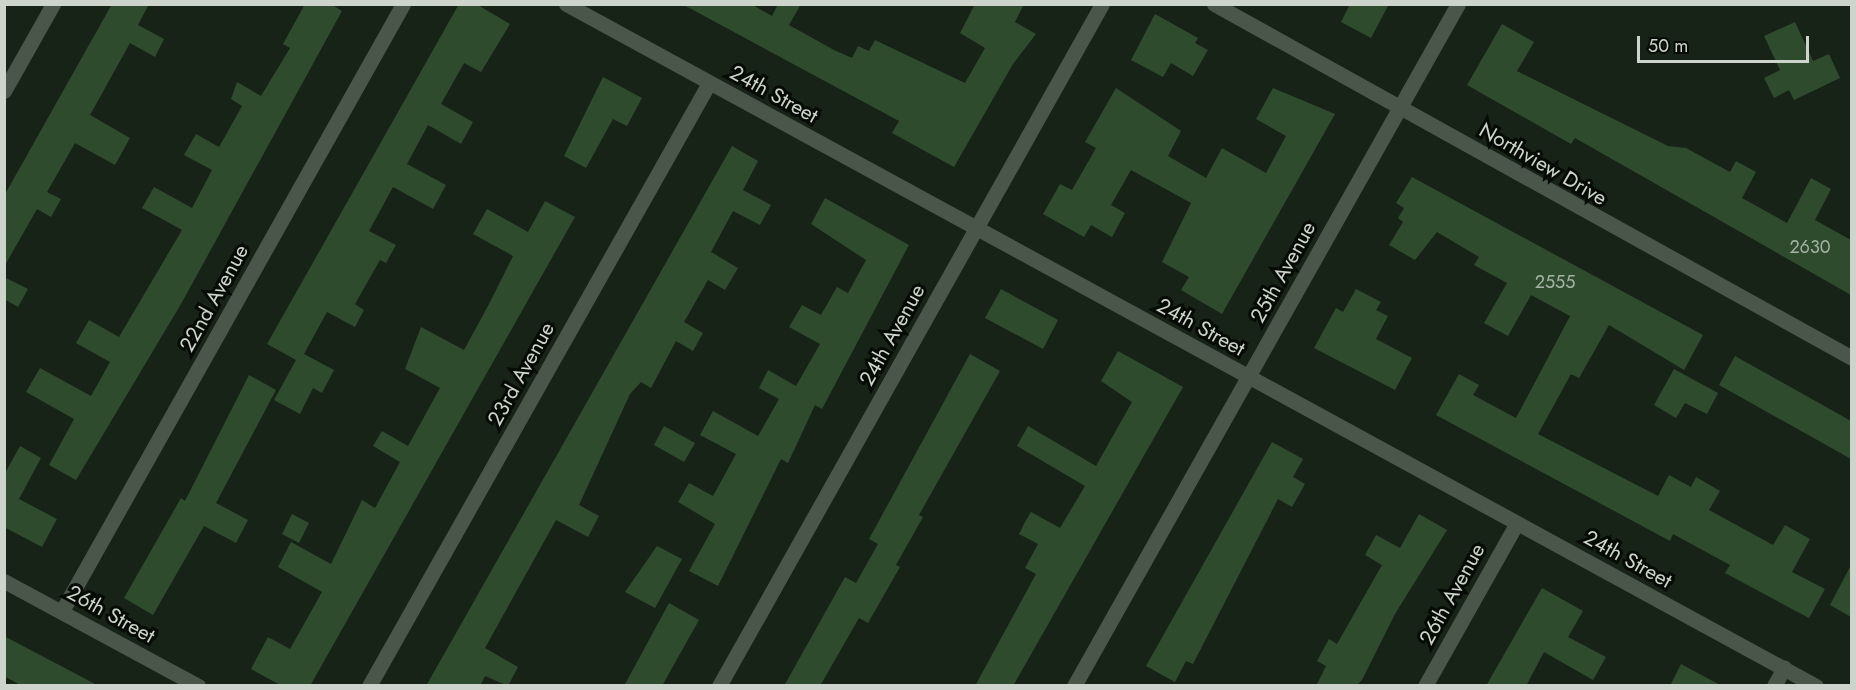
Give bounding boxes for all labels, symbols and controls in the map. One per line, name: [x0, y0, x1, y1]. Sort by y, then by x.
scale bar: [1640, 24, 1812, 62]
text: 50 m: [1648, 33, 1688, 59]
street label: 24th Street: [726, 60, 822, 128]
street label: Northview Drive: [1475, 117, 1611, 211]
street label: 25th Avenue: [1245, 217, 1321, 327]
house number: 2630: [1789, 236, 1831, 258]
street label: 22nd Avenue: [174, 240, 254, 356]
house number: 2555: [1535, 271, 1575, 293]
street label: 24th Avenue: [854, 280, 930, 390]
street label: 24th Street: [1153, 293, 1249, 361]
street label: 23rd Avenue: [482, 318, 560, 430]
street label: 24th Street: [1580, 525, 1676, 593]
street label: 26th Avenue: [1414, 539, 1490, 649]
street label: 26th Street: [63, 580, 159, 648]

